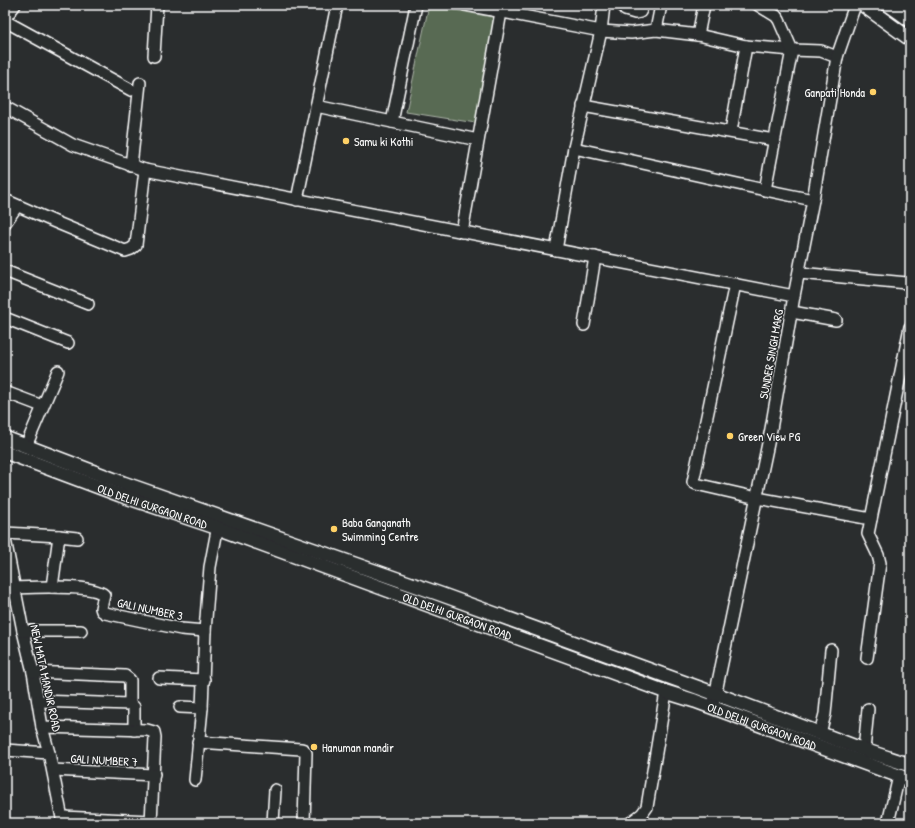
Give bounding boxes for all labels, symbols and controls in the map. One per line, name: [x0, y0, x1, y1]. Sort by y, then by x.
place label: Ganpati Honda: [804, 84, 865, 101]
marker: Ganpati Honda: [868, 87, 878, 97]
place label: Samu ki Kothi: [354, 133, 413, 150]
marker: Samu ki Kothi: [341, 136, 351, 146]
street label: SUNDER SINGH MARG: [755, 308, 787, 400]
place label: Green View PG: [738, 428, 800, 445]
marker: Green View PG: [725, 431, 735, 441]
street label: OLD DELHI GURGAON ROAD: [95, 479, 210, 532]
place label: Baba Ganganath Swimming Centre: [342, 514, 419, 545]
marker: Baba Ganganath Swimming Centre: [329, 524, 339, 534]
street label: OLD DELHI GURGAON ROAD: [400, 588, 515, 644]
street label: GALI NUMBER 3: [116, 594, 184, 624]
street label: NEW MATA MANDIR ROAD: [26, 623, 66, 733]
street label: OLD DELHI GURGAON ROAD: [705, 698, 819, 754]
place label: Hanuman mandir: [322, 739, 394, 756]
marker: Hanuman mandir: [309, 742, 319, 752]
street label: GALI NUMBER 7: [70, 750, 138, 770]

